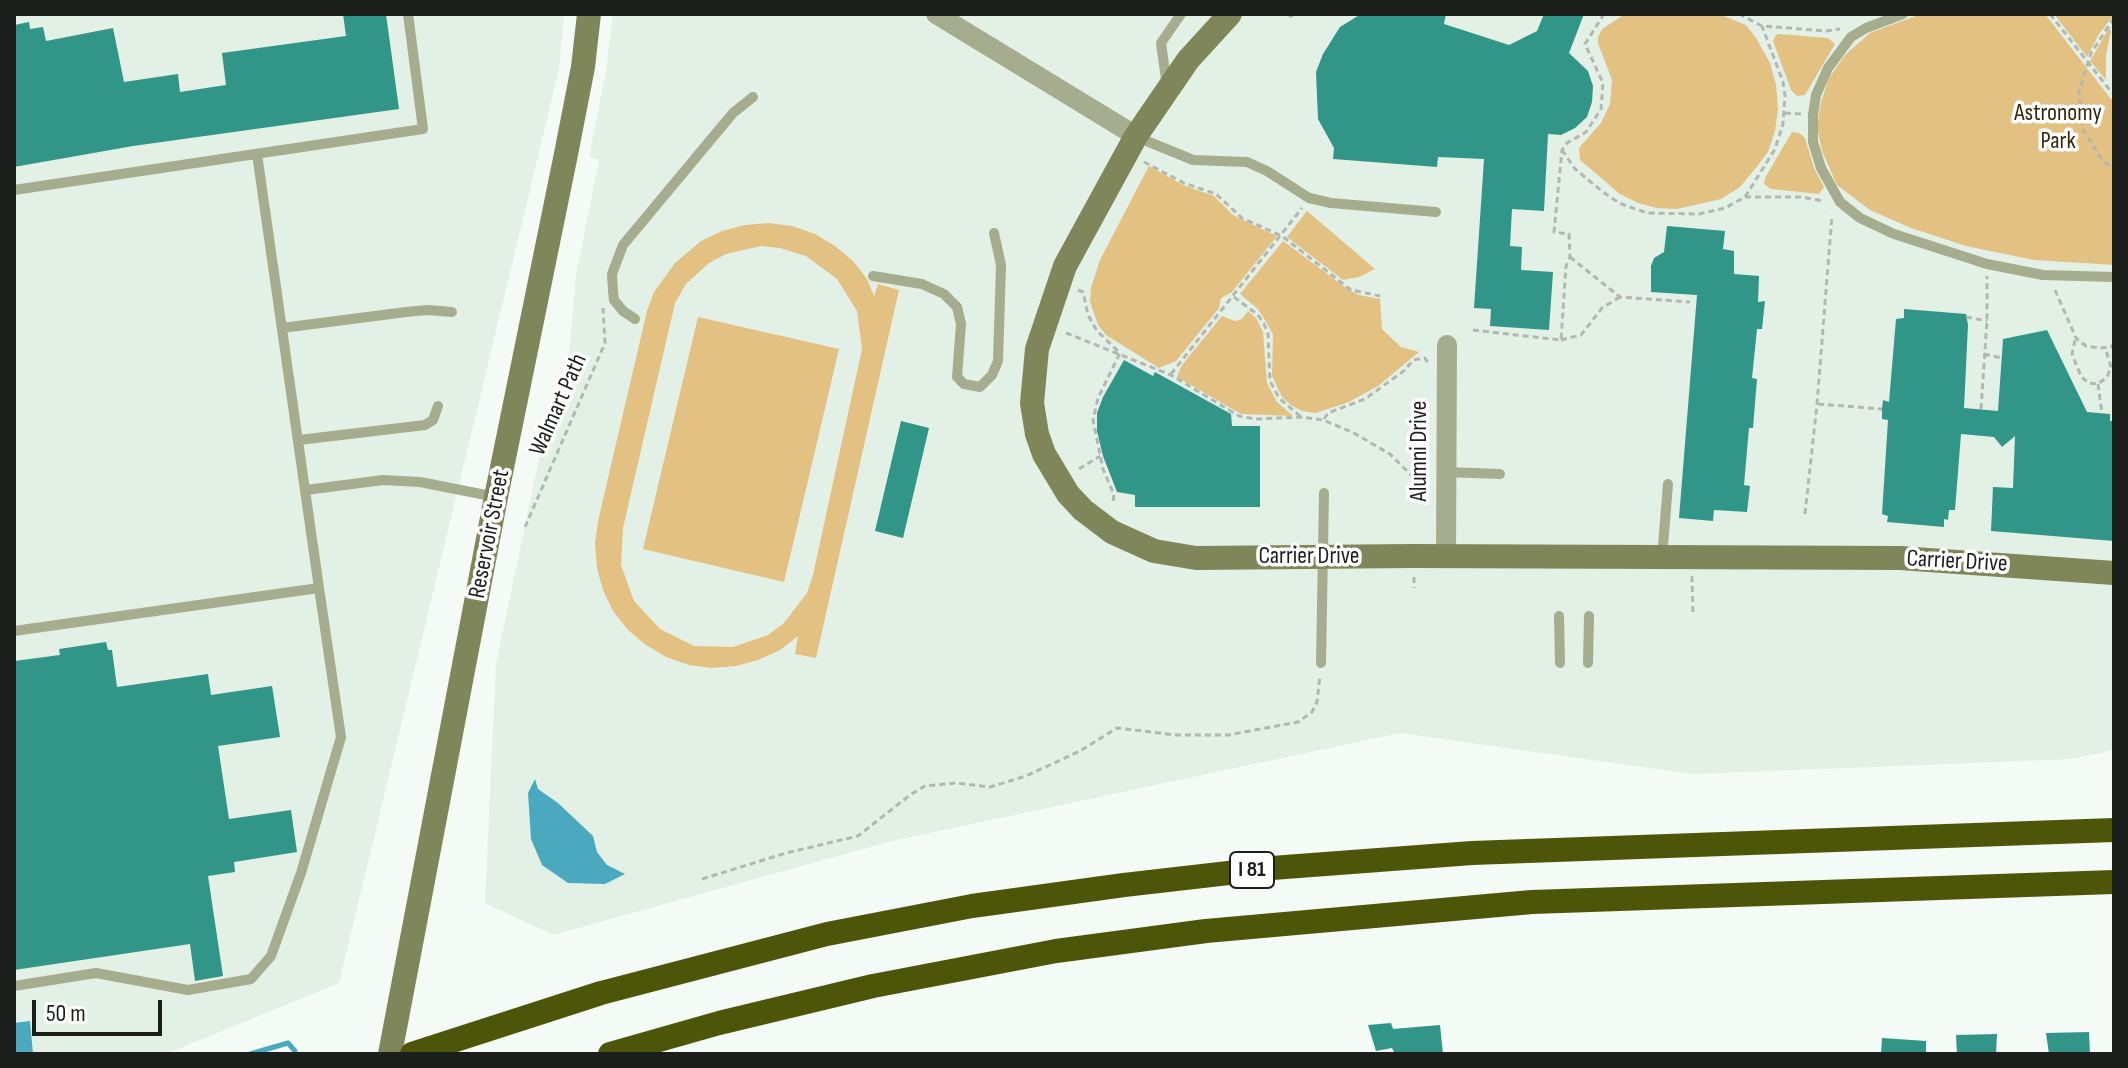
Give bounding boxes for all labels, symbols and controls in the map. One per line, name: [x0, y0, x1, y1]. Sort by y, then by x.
park label: Astronomy Park: [2014, 100, 2102, 156]
street label: Walmart Path: [524, 350, 594, 460]
street label: Alumni Drive: [1406, 401, 1434, 501]
street label: Reservoir Street: [463, 467, 517, 601]
street label: Carrier Drive: [1259, 543, 1359, 571]
street label: Carrier Drive: [1906, 545, 2008, 579]
road number: I 81: [1230, 852, 1274, 888]
scale bar: [36, 984, 166, 1034]
text: 50 m: [46, 999, 86, 1028]

